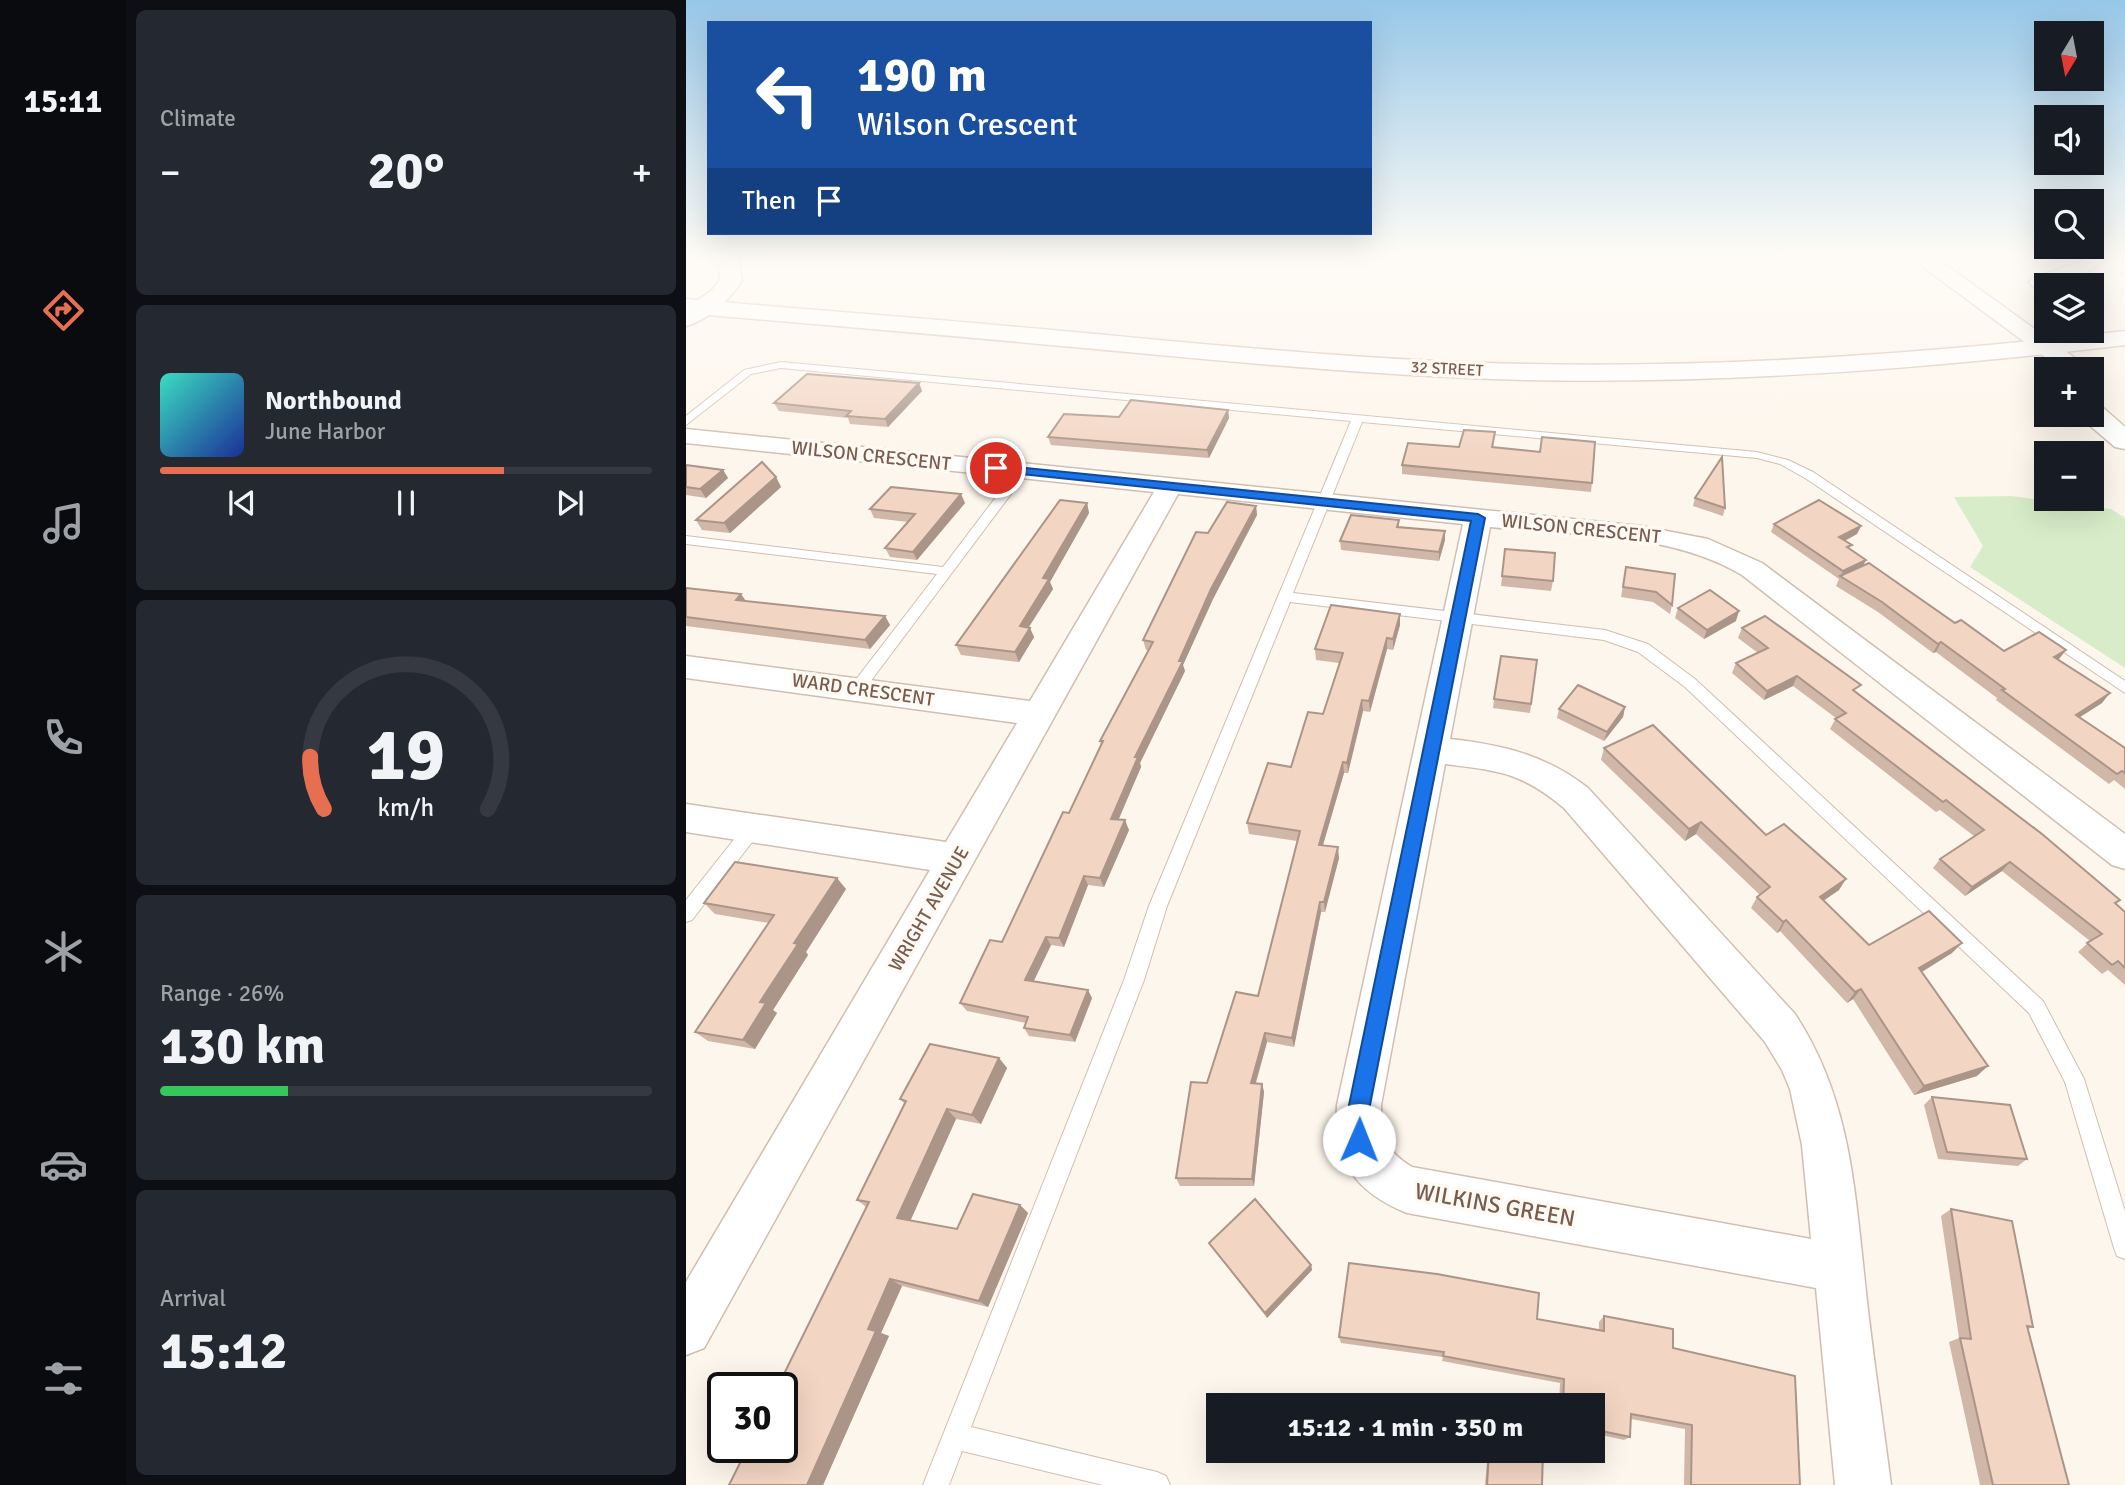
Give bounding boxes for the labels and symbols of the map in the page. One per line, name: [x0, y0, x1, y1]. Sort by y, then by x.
north arrow: [2034, 21, 2104, 91]
street label: 32 STREET: [1410, 357, 1484, 381]
street label: WILSON CRESCENT: [790, 436, 953, 476]
pin: [966, 438, 1026, 498]
street label: WILSON CRESCENT: [1500, 509, 1663, 549]
street label: WARD CRESCENT: [790, 668, 936, 712]
street label: WRIGHT AVENUE: [884, 842, 974, 976]
position arrow: [1322, 1103, 1396, 1177]
street label: WILKINS GREEN: [1413, 1177, 1577, 1233]
speed limit sign: 30: [707, 1372, 798, 1463]

